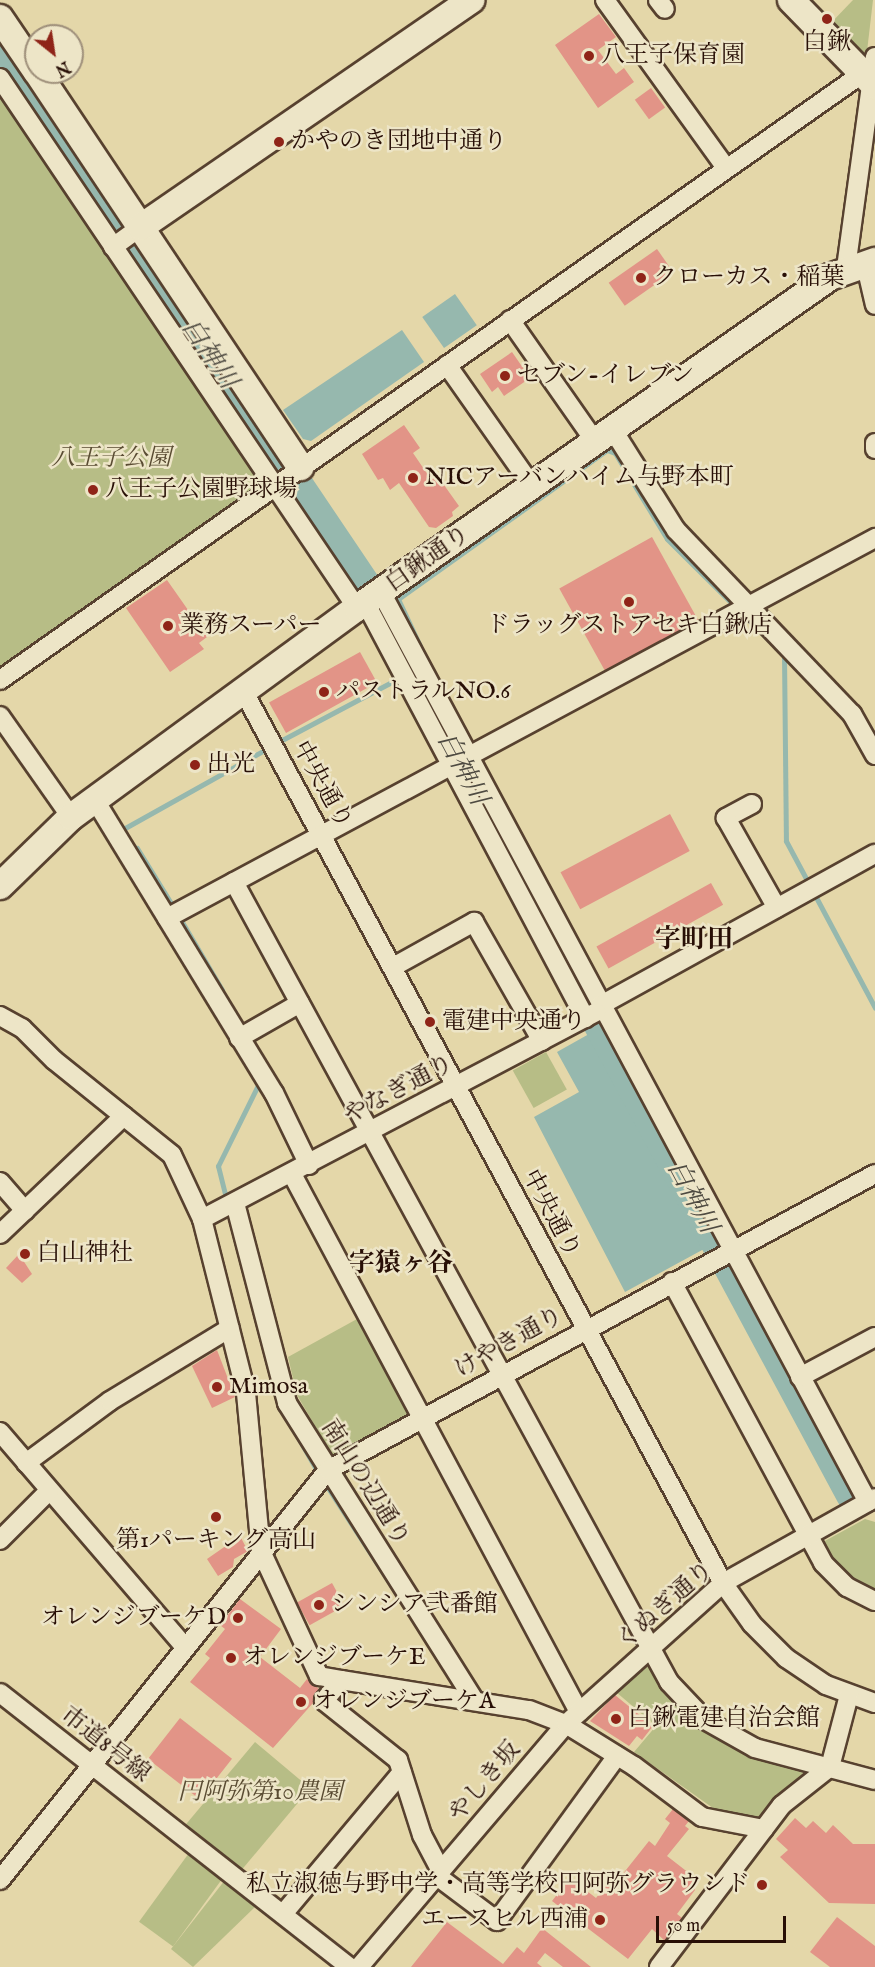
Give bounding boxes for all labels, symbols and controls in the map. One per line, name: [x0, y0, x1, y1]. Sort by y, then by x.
marker: 白鍬: [820, 12, 834, 26]
north arrow: [24, 24, 84, 84]
place label: 白鍬: [803, 29, 851, 57]
place label: 八王子保育園: [601, 42, 745, 70]
marker: 八王子保育園: [582, 49, 596, 63]
text: N: [51, 56, 73, 80]
place label: かやのき団地中通り: [291, 128, 507, 156]
marker: かやのき団地中通り: [272, 135, 286, 149]
place label: クローカス・稲葉: [653, 264, 845, 292]
marker: クローカス・稲葉: [634, 271, 648, 285]
water label: 白神川: [174, 313, 244, 395]
place label: セブン-イレブン: [517, 362, 696, 390]
marker: セブン-イレブン: [498, 369, 512, 383]
park label: 八王子公園: [51, 445, 171, 473]
place label: NICアーバンハイム与野本町: [425, 464, 736, 492]
marker: NICアーバンハイム与野本町: [406, 471, 420, 485]
place label: 八王子公園野球場: [105, 476, 297, 504]
marker: 八王子公園野球場: [86, 483, 100, 497]
street label: 白鍬通り: [380, 520, 476, 598]
marker: ドラッグストアセキ白鍬店: [622, 595, 636, 609]
place label: 業務スーパー: [180, 612, 323, 640]
place label: ドラッグストアセキ白鍬店: [485, 612, 773, 640]
marker: 業務スーパー: [161, 619, 175, 633]
place label: パストラルNO.6: [336, 678, 511, 706]
marker: パストラルNO.6: [317, 685, 331, 699]
water label: 白神川: [430, 727, 494, 811]
street label: 中央通り: [286, 736, 358, 834]
place label: 出光: [207, 751, 255, 779]
marker: 出光: [188, 758, 202, 772]
district label: 字町田: [655, 924, 733, 956]
place label: 電建中央通り: [442, 1008, 586, 1036]
marker: 電建中央通り: [423, 1015, 437, 1029]
street label: やなぎ通り: [339, 1049, 459, 1131]
water label: 白神川: [660, 1155, 724, 1239]
street label: 中央通り: [516, 1165, 586, 1263]
place label: 白山神社: [37, 1240, 133, 1268]
marker: 白山神社: [18, 1247, 32, 1261]
district label: 字猿ヶ谷: [349, 1248, 453, 1280]
street label: けやき通り: [450, 1301, 568, 1385]
place label: Mimosa: [229, 1373, 308, 1401]
marker: Mimosa: [210, 1380, 224, 1394]
street label: 南山の辺通り: [315, 1414, 415, 1552]
marker: 第1パーキング高山: [209, 1510, 223, 1524]
place label: 第1パーキング高山: [116, 1527, 316, 1555]
street label: くぬぎ通り: [610, 1556, 720, 1656]
place label: シンシア弐番館: [331, 1591, 499, 1619]
marker: シンシア弐番館: [312, 1598, 326, 1612]
place label: オレンジブーケD: [39, 1604, 226, 1632]
marker: オレンジブーケD: [231, 1611, 245, 1625]
place label: オレンジブーケE: [243, 1644, 427, 1672]
marker: オレンジブーケE: [224, 1651, 238, 1665]
place label: オレンジブーケA: [313, 1688, 496, 1716]
marker: オレンジブーケA: [294, 1695, 308, 1709]
street label: 市道8号線: [55, 1701, 155, 1789]
place label: 白鍬電建自治会館: [628, 1705, 820, 1733]
marker: 白鍬電建自治会館: [609, 1712, 623, 1726]
street label: やしき坂: [443, 1736, 527, 1828]
park label: 円阿弥第10農園: [178, 1779, 342, 1807]
place label: 私立淑徳与野中学・高等学校円阿弥グラウンド: [246, 1871, 750, 1899]
marker: 私立淑徳与野中学・高等学校円阿弥グラウンド: [755, 1878, 769, 1892]
scale bar: [659, 1904, 790, 1942]
place label: エースヒル西浦: [420, 1906, 588, 1934]
marker: エースヒル西浦: [593, 1913, 607, 1927]
text: 50 m: [667, 1915, 700, 1938]

